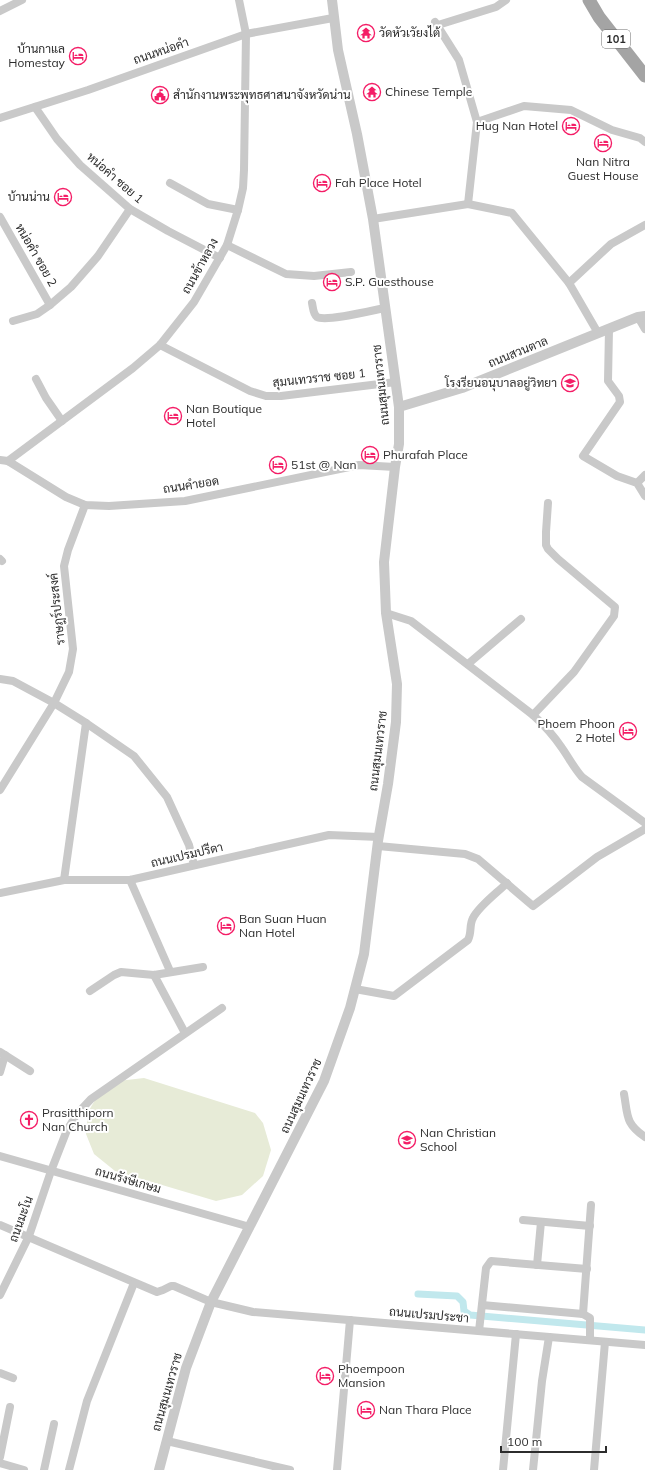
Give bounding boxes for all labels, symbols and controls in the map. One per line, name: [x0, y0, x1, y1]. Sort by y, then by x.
temple icon: วัดหัวเวัยงไต้: [356, 23, 376, 43]
place label: วัดหัวเวัยงไต้: [379, 25, 441, 40]
road number: 101: [602, 30, 630, 48]
street label: ถนนหน่อคำ: [131, 34, 191, 67]
place label: บ้านกาแล Homestay: [8, 41, 66, 70]
hotel icon: บ้านกาแล Homestay: [68, 46, 88, 66]
temple icon: Chinese Temple: [362, 82, 382, 102]
place label: Chinese Temple: [385, 84, 472, 99]
public building icon: สำนักงานพระพุทธศาสนาจังหวัดน่าน: [150, 85, 170, 105]
place label: สำนักงานพระพุทธศาสนาจังหวัดน่าน: [173, 87, 351, 104]
hotel icon: Hug Nan Hotel: [561, 116, 581, 136]
place label: Hug Nan Hotel: [476, 118, 558, 133]
hotel icon: Nan Nitra Guest House: [593, 133, 613, 153]
street label: หน่อคำ ซอย 1: [84, 149, 147, 206]
place label: Nan Nitra Guest House: [568, 154, 638, 183]
hotel icon: Fah Place Hotel: [312, 173, 332, 193]
place label: Fah Place Hotel: [335, 175, 422, 190]
hotel icon: บ้านน่าน: [53, 187, 73, 207]
place label: บ้านน่าน: [8, 189, 50, 204]
street label: หน่อคำ ซอย 2: [12, 221, 60, 289]
street label: ถนนข้าหลวง: [178, 235, 221, 296]
hotel icon: S.P. Guesthouse: [322, 272, 342, 292]
place label: S.P. Guesthouse: [345, 274, 434, 289]
street label: ถนนสวนตาล: [486, 333, 550, 370]
street label: ถนนสุมนเทวราช: [369, 344, 394, 426]
street label: สุมนเทวราช ซอย 1: [272, 365, 366, 392]
school or university icon: โรงรียนอนุบาลอยู่วิทยา: [560, 373, 580, 393]
place label: โรงรียนอนุบาลอยู่วิทยา: [444, 375, 557, 392]
place label: Nan Boutique Hotel: [186, 401, 262, 430]
hotel icon: Nan Boutique Hotel: [163, 406, 183, 426]
hotel icon: Phurafah Place: [360, 445, 380, 465]
place label: Phurafah Place: [383, 447, 468, 462]
hotel icon: 51st @ Nan: [268, 455, 288, 475]
place label: 51st @ Nan: [291, 457, 357, 472]
street label: ถนนคำยอด: [162, 473, 220, 496]
street label: ราษฎร์ประสงค์: [45, 572, 69, 646]
street label: ถนนสุมนเทวราช: [365, 710, 392, 792]
place label: Phoem Phoon 2 Hotel: [538, 716, 615, 745]
hotel icon: Phoem Phoon 2 Hotel: [618, 721, 638, 741]
street label: ถนนเปรมปรีดา: [149, 839, 224, 870]
place label: Ban Suan Huan Nan Hotel: [239, 911, 327, 940]
hotel icon: Ban Suan Huan Nan Hotel: [216, 916, 236, 936]
street label: ถนนสุมนเทวราช: [277, 1056, 326, 1136]
place label: Prasitthiporn Nan Church: [42, 1105, 114, 1134]
church icon: Prasitthiporn Nan Church: [19, 1110, 39, 1130]
place label: Nan Christian School: [420, 1125, 496, 1154]
school or university icon: Nan Christian School: [397, 1130, 417, 1150]
street label: ถนนรังษีเกษม: [94, 1163, 163, 1196]
street label: ถนนมะโน: [5, 1193, 36, 1244]
street label: ถนนเปรมประชา: [388, 1304, 470, 1325]
street label: ถนนสุมนเทวราช: [148, 1351, 187, 1433]
place label: Phoempoon Mansion: [338, 1361, 405, 1390]
hotel icon: Phoempoon Mansion: [315, 1366, 335, 1386]
hotel icon: Nan Thara Place: [356, 1400, 376, 1420]
place label: Nan Thara Place: [379, 1402, 472, 1417]
scale bar: [501, 1428, 606, 1454]
text: 100 m: [507, 1434, 542, 1449]

